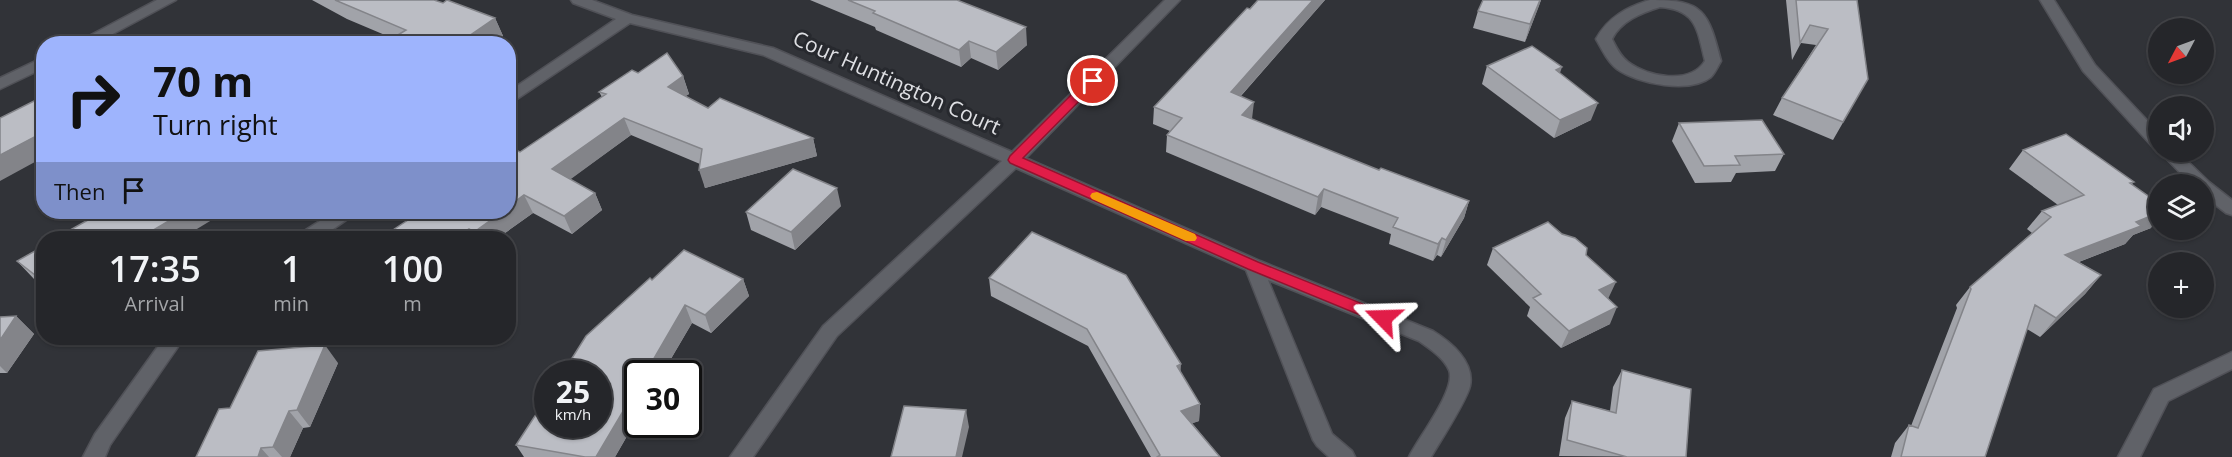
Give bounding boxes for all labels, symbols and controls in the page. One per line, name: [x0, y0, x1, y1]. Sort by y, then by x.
north arrow: [2148, 18, 2214, 84]
map controls: [2148, 18, 2214, 318]
street label: Cour Huntington Court: [789, 24, 1005, 140]
text: 70 m: [153, 52, 253, 109]
pin: [1067, 55, 1118, 106]
icon: right: [54, 60, 132, 138]
icon: arrive: [1076, 64, 1109, 97]
button: sound: [2148, 96, 2214, 162]
text: Turn right: [153, 106, 278, 143]
icon: arrive: [117, 174, 150, 207]
button: layers: [2148, 174, 2214, 240]
text: Then: [54, 176, 105, 206]
text: 17:35: [109, 244, 201, 293]
text: 1: [281, 244, 302, 293]
text: 100: [382, 244, 443, 293]
button: +: [2148, 252, 2214, 318]
position arrow: [1351, 286, 1415, 350]
text: Arrival: [125, 290, 185, 317]
text: min: [273, 290, 309, 317]
text: m: [403, 290, 422, 317]
speed limit sign: 30: [624, 360, 702, 438]
text: 25: [556, 371, 590, 412]
text: km/h: [555, 404, 591, 424]

